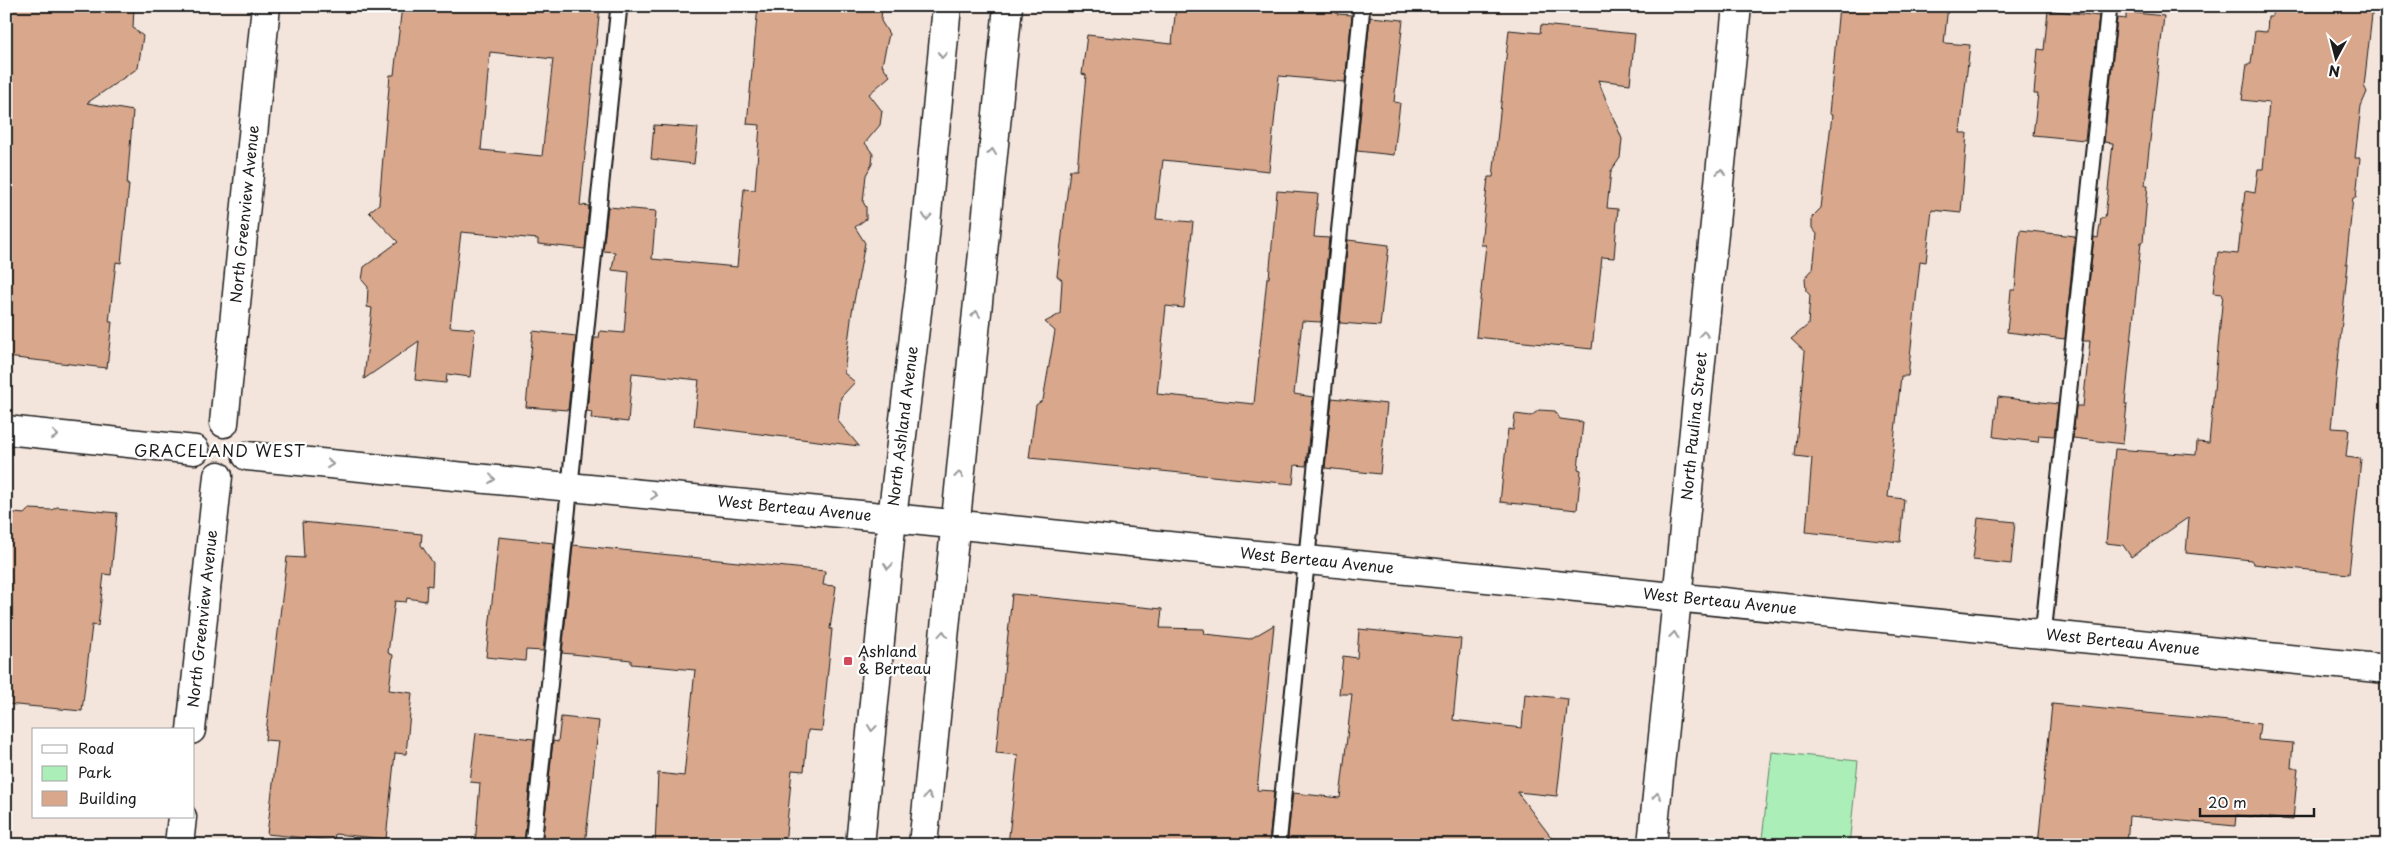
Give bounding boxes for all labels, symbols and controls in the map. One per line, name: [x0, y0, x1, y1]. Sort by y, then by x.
north arrow: [2310, 32, 2360, 82]
one-way arrow: [937, 51, 948, 59]
text: N: [2328, 60, 2341, 82]
street label: North Greenview Avenue: [223, 124, 264, 304]
one-way arrow: [987, 148, 998, 156]
one-way arrow: [1715, 168, 1726, 176]
one-way arrow: [922, 213, 933, 221]
one-way arrow: [970, 309, 981, 317]
one-way arrow: [1698, 329, 1709, 337]
street label: North Ashland Avenue: [881, 345, 923, 507]
street label: North Paulina Street: [1674, 351, 1712, 501]
one-way arrow: [51, 429, 59, 440]
district label: GRACELAND WEST: [134, 438, 306, 462]
one-way arrow: [327, 458, 335, 469]
one-way arrow: [953, 471, 964, 479]
one-way arrow: [488, 474, 496, 485]
street label: West Berteau Avenue: [717, 488, 873, 526]
one-way arrow: [650, 489, 658, 500]
street label: North Greenview Avenue: [180, 528, 222, 709]
street label: West Berteau Avenue: [1239, 540, 1395, 579]
one-way arrow: [882, 562, 893, 570]
street label: West Berteau Avenue: [1642, 581, 1798, 619]
street label: West Berteau Avenue: [2045, 622, 2201, 660]
one-way arrow: [937, 630, 948, 638]
one-way arrow: [1668, 630, 1679, 638]
place label: Ashland & Berteau: [858, 639, 931, 679]
marker: Ashland & Berteau: [842, 655, 854, 667]
one-way arrow: [866, 724, 877, 732]
legend: [32, 728, 195, 818]
text: Road: [78, 736, 114, 759]
text: Park: [78, 760, 112, 783]
text: Building: [78, 786, 137, 809]
scale bar: [2200, 786, 2314, 818]
text: 20 m: [2208, 790, 2247, 813]
one-way arrow: [922, 792, 933, 800]
one-way arrow: [1651, 792, 1662, 800]

